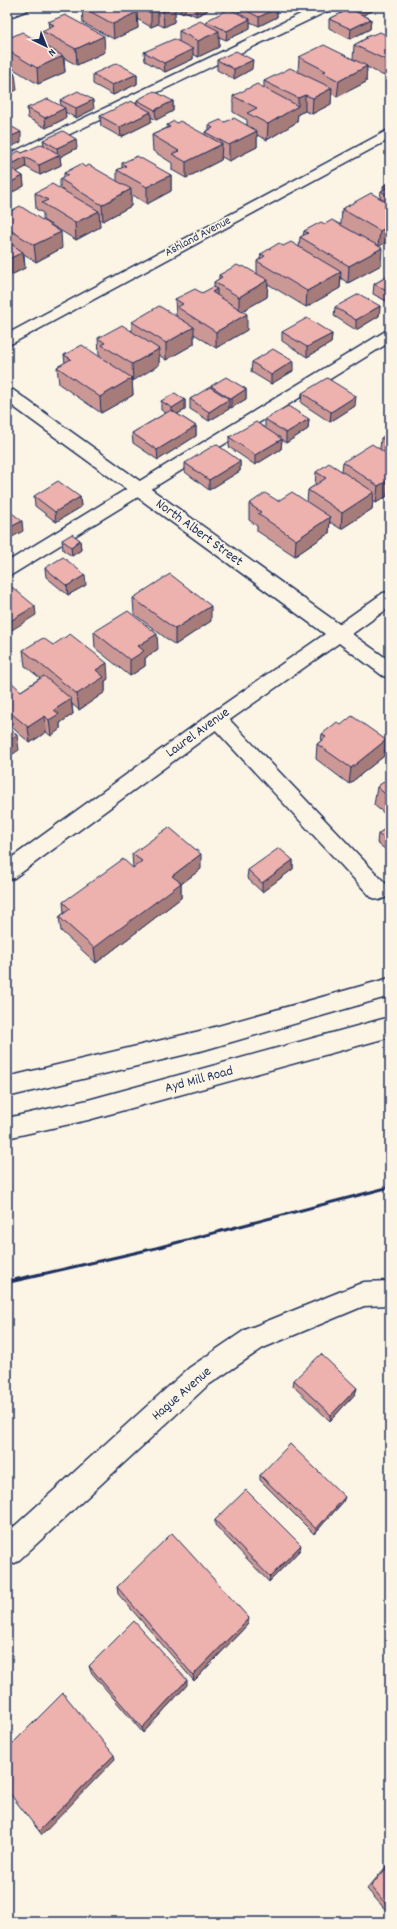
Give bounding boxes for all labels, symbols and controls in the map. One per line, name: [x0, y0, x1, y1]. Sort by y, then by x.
north arrow: [26, 26, 66, 66]
text: N: [44, 44, 59, 60]
street label: Ashland Avenue: [162, 213, 234, 261]
street label: North Albert Street: [151, 494, 247, 572]
street label: Laurel Avenue: [162, 703, 234, 763]
street label: Ayd Mill Road: [163, 1061, 235, 1099]
street label: Hague Avenue: [148, 1362, 216, 1426]

